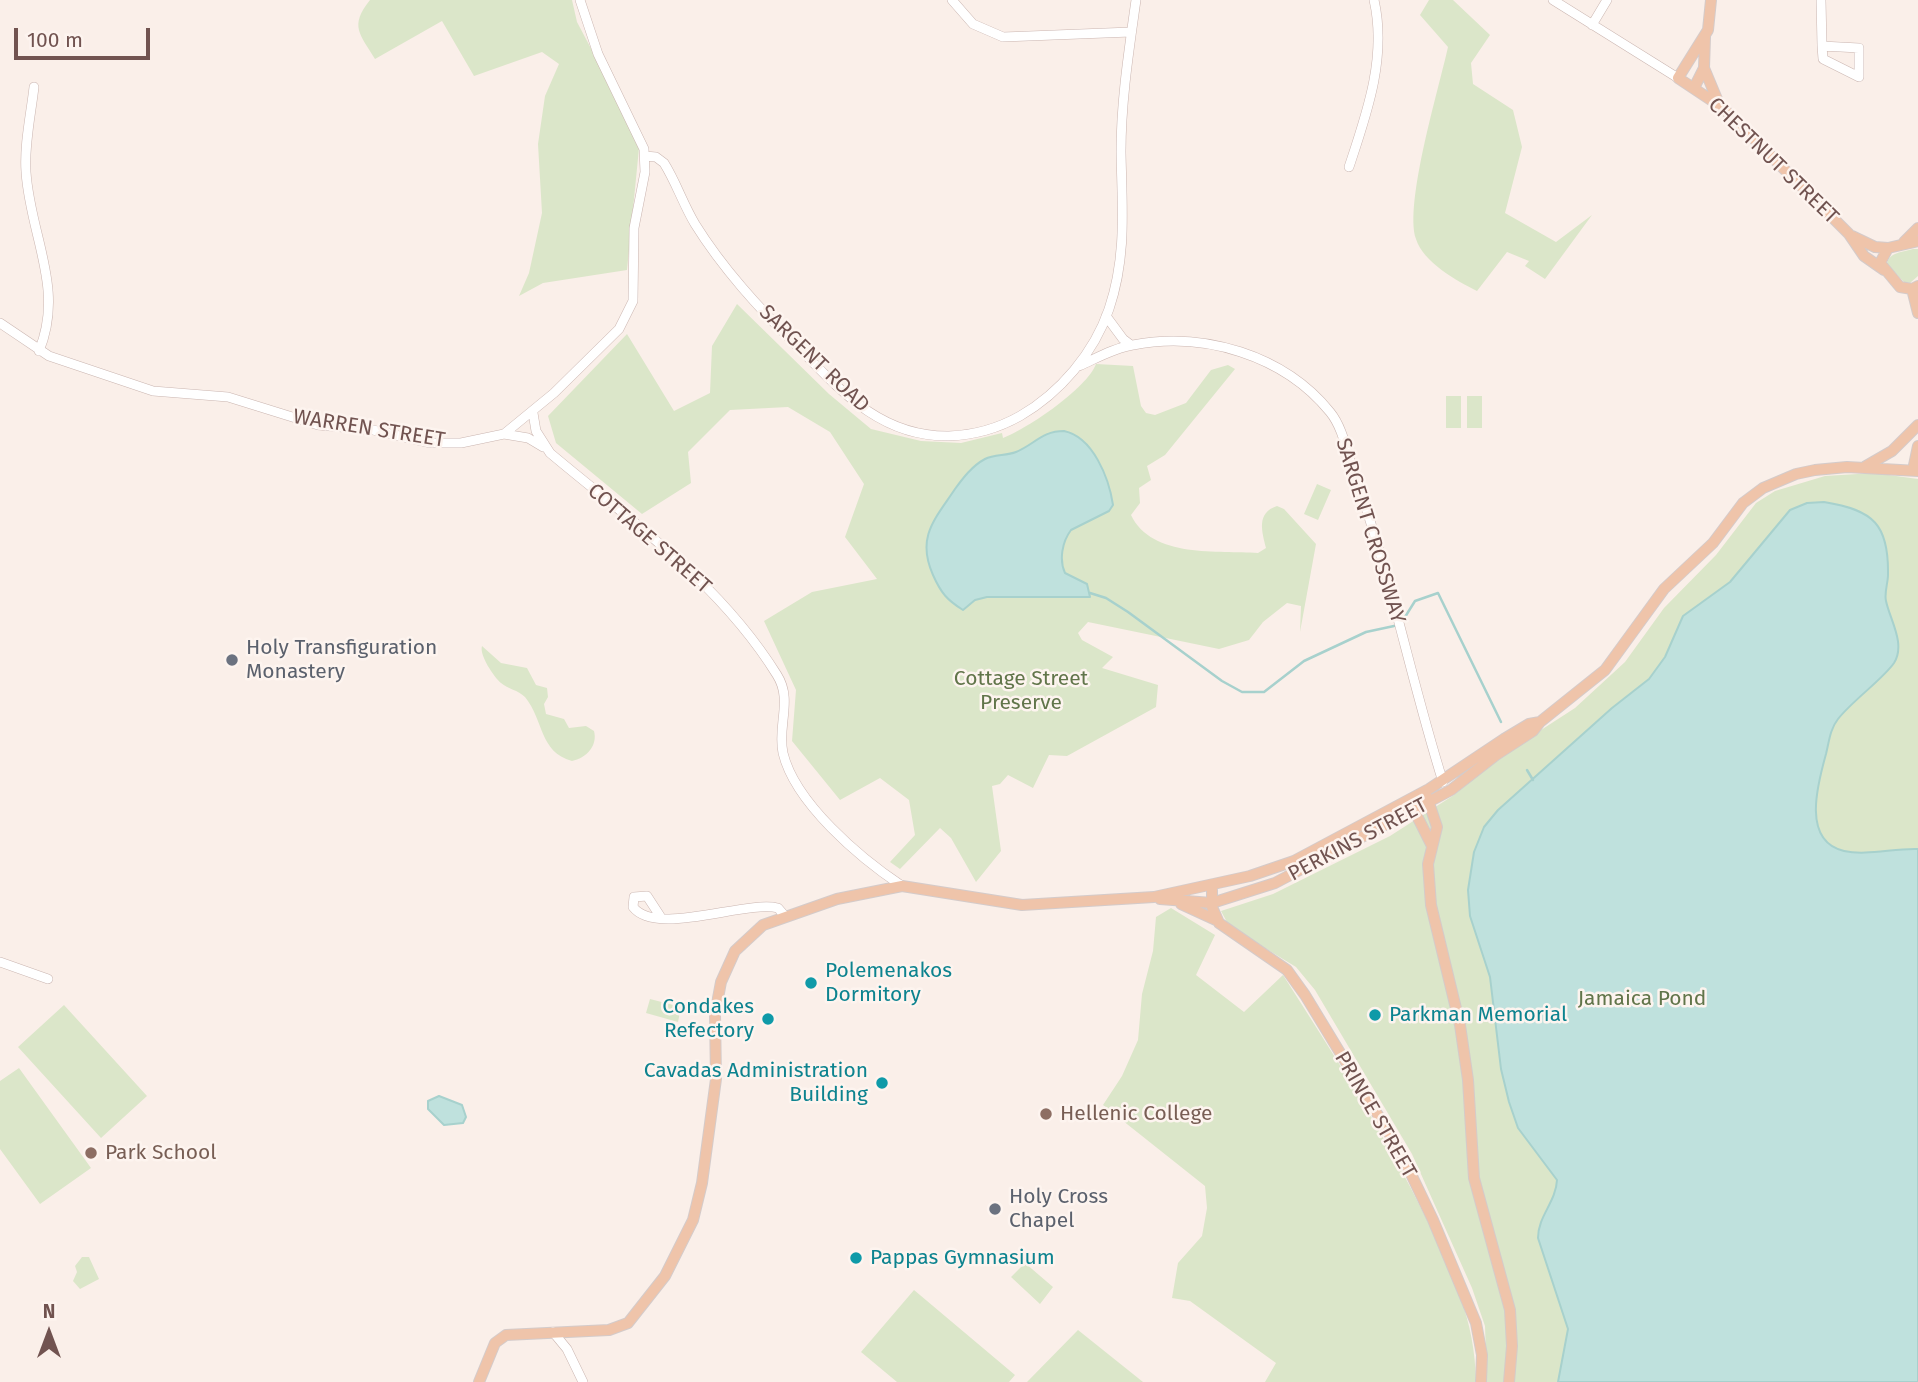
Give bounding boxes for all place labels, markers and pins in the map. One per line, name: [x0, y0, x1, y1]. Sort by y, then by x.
place label: Holy Transfiguration Monastery: [246, 635, 437, 685]
marker: Holy Transfiguration Monastery: [224, 652, 240, 668]
place label: Polemenakos Dormitory: [825, 958, 952, 1008]
marker: Polemenakos Dormitory: [803, 975, 819, 991]
place label: Condakes Refectory: [662, 994, 754, 1044]
place label: Parkman Memorial: [1389, 1002, 1567, 1028]
marker: Parkman Memorial: [1367, 1007, 1383, 1023]
marker: Condakes Refectory: [760, 1011, 776, 1027]
place label: Cavadas Administration Building: [644, 1058, 868, 1108]
marker: Cavadas Administration Building: [874, 1075, 890, 1091]
place label: Hellenic College: [1060, 1101, 1212, 1127]
marker: Hellenic College: [1038, 1106, 1054, 1122]
place label: Park School: [105, 1140, 216, 1166]
marker: Park School: [83, 1145, 99, 1161]
place label: Holy Cross Chapel: [1009, 1184, 1108, 1234]
marker: Holy Cross Chapel: [987, 1201, 1003, 1217]
place label: Pappas Gymnasium: [870, 1245, 1055, 1271]
marker: Pappas Gymnasium: [848, 1250, 864, 1266]

